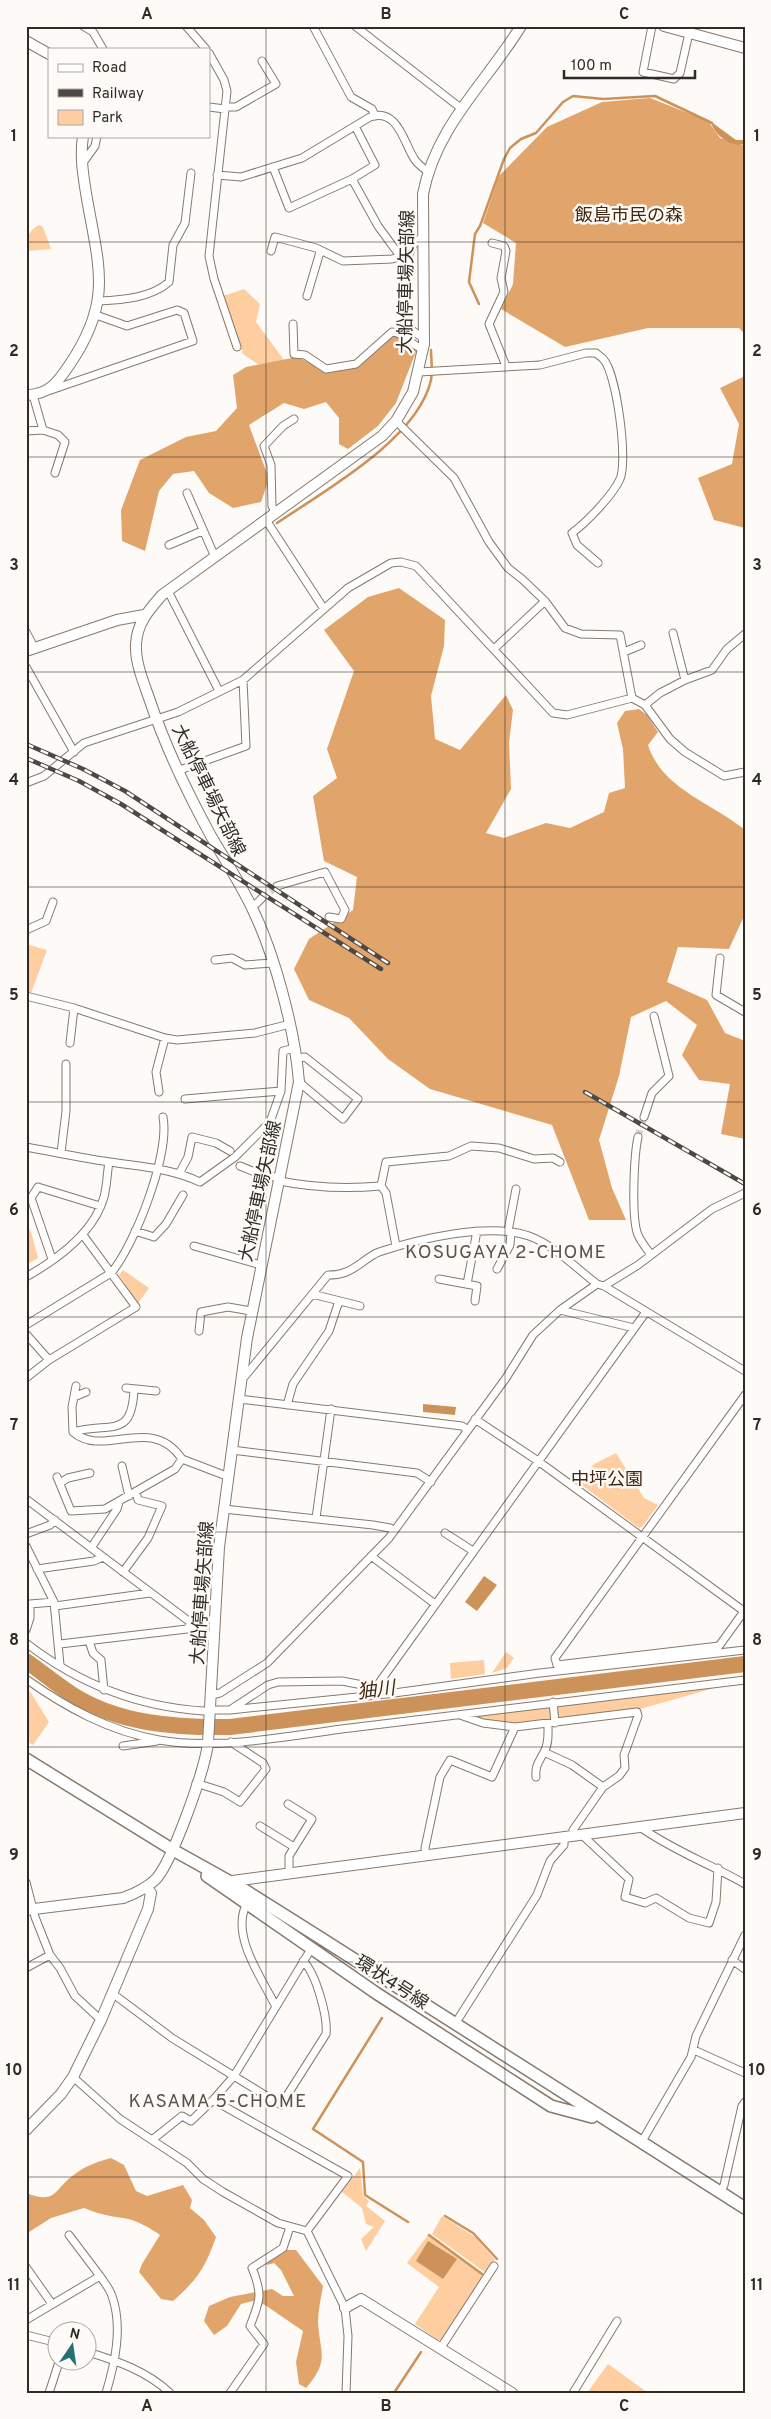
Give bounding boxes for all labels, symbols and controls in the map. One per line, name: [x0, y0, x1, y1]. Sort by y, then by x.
text: A: [141, 5, 153, 25]
text: B: [380, 5, 392, 25]
text: C: [619, 5, 629, 25]
legend: [48, 48, 210, 138]
scale bar: [564, 48, 695, 80]
text: 100 m: [571, 57, 612, 76]
text: Road: [92, 59, 127, 78]
text: Railway: [92, 85, 144, 104]
text: Park: [92, 109, 123, 128]
text: 1: [11, 127, 17, 147]
text: 1: [754, 127, 760, 147]
park label: 飯島市民の森: [575, 205, 683, 228]
street label: 大船停車場矢部線: [395, 210, 420, 354]
text: 2: [9, 342, 19, 362]
text: 2: [752, 342, 762, 362]
text: 3: [9, 556, 19, 576]
text: 3: [752, 556, 762, 576]
street label: 大船停車場矢部線: [166, 721, 250, 860]
text: 4: [9, 771, 19, 791]
text: 4: [752, 771, 762, 791]
text: 5: [9, 986, 19, 1006]
text: 5: [752, 986, 762, 1006]
street label: 大船停車場矢部線: [235, 1118, 288, 1264]
text: 6: [9, 1201, 19, 1221]
text: 6: [752, 1201, 762, 1221]
district label: KOSUGAYA 2-CHOME: [405, 1241, 607, 1265]
text: 7: [10, 1416, 18, 1436]
text: 7: [753, 1416, 761, 1436]
park label: 中坪公園: [571, 1469, 643, 1492]
street label: 大船停車場矢部線: [187, 1520, 220, 1666]
text: 8: [9, 1631, 19, 1651]
text: 8: [752, 1631, 762, 1651]
water label: 㹨川: [356, 1677, 399, 1705]
text: 9: [9, 1846, 19, 1866]
text: 9: [752, 1846, 762, 1866]
street label: 環状4号線: [350, 1951, 432, 2016]
text: 10: [6, 2061, 22, 2081]
text: 10: [749, 2061, 765, 2081]
district label: KASAMA 5-CHOME: [129, 2090, 307, 2114]
text: 11: [8, 2276, 20, 2296]
text: 11: [751, 2276, 763, 2296]
north arrow: [48, 2322, 98, 2372]
text: N: [68, 2325, 81, 2344]
text: A: [141, 2397, 153, 2417]
text: B: [380, 2397, 392, 2417]
text: C: [619, 2397, 629, 2417]

